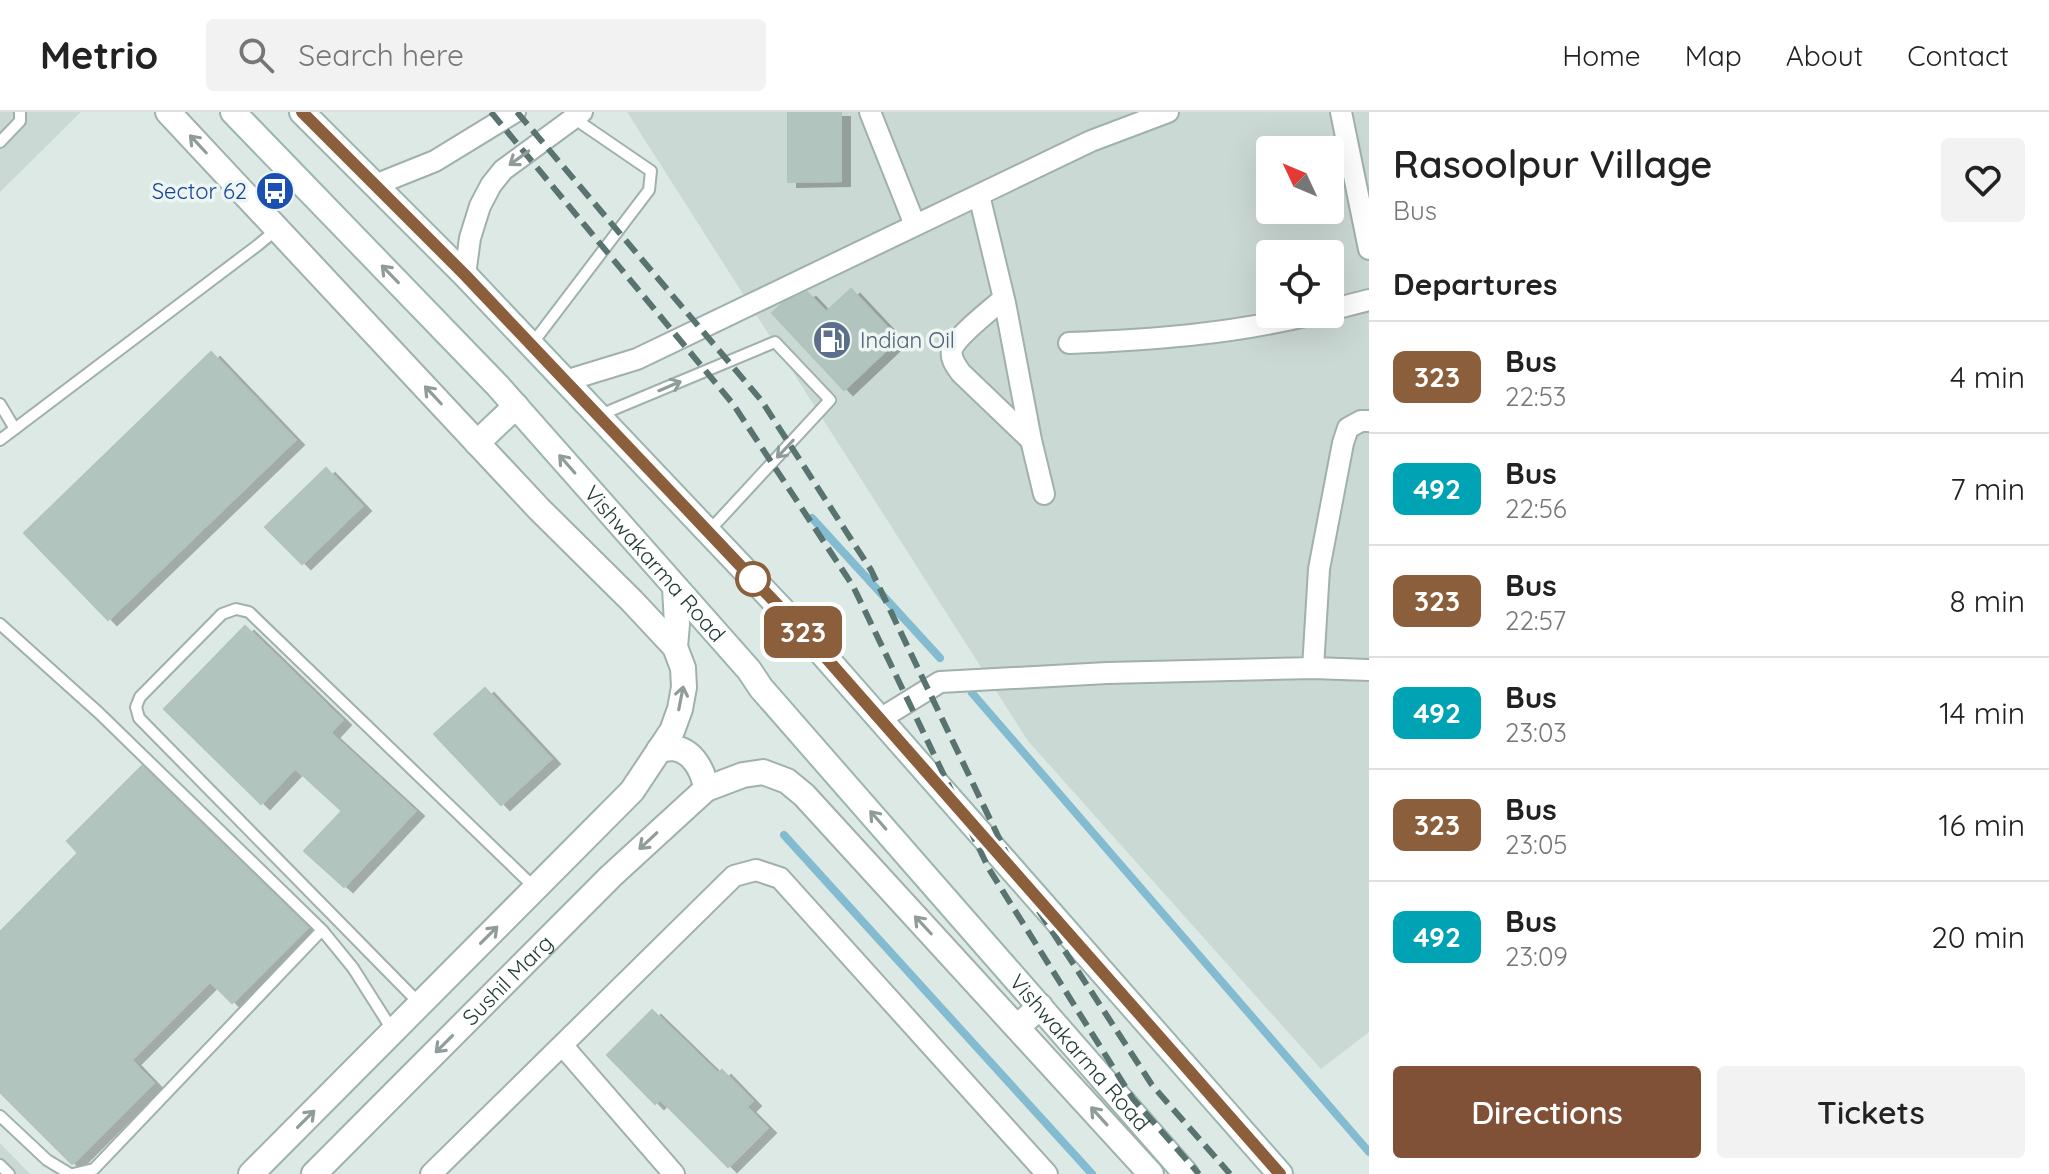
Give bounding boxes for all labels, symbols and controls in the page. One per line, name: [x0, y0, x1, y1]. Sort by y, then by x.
search box: [206, 19, 766, 91]
text: Metrio: [40, 31, 158, 79]
icon: search: [234, 33, 278, 77]
text: Search here: [298, 36, 464, 74]
text: Home: [1562, 38, 1641, 73]
text: Map: [1685, 38, 1742, 73]
text: About: [1786, 38, 1863, 73]
text: Contact: [1907, 38, 2009, 73]
one-way arrow: [188, 134, 207, 154]
north arrow: [1256, 136, 1344, 224]
map controls: [1256, 136, 1344, 328]
button: heart: [1941, 138, 2025, 222]
text: Rasoolpur Village: [1393, 140, 1712, 188]
one-way arrow: [509, 150, 531, 166]
bus stop icon: Sector 62: [254, 170, 296, 212]
place label: Sector 62: [152, 177, 247, 205]
text: Bus: [1393, 194, 1437, 227]
button: locate: [1256, 240, 1344, 328]
one-way arrow: [381, 265, 400, 284]
text: Departures: [1393, 265, 1558, 303]
fuel station icon: Indian Oil: [811, 319, 853, 361]
place label: Indian Oil: [860, 326, 955, 354]
text: Bus: [1505, 342, 1557, 380]
text: 4 min: [1950, 358, 2025, 396]
text: 323: [1414, 359, 1460, 394]
one-way arrow: [657, 377, 682, 392]
text: 22:53: [1505, 380, 1566, 413]
one-way arrow: [424, 386, 442, 406]
one-way arrow: [775, 439, 794, 459]
text: Bus: [1505, 454, 1557, 492]
one-way arrow: [559, 455, 577, 475]
text: 7 min: [1950, 470, 2025, 508]
text: 492: [1413, 471, 1461, 506]
street label: Vishwakarma Road: [578, 479, 731, 648]
text: 22:56: [1505, 492, 1567, 525]
unlabelled marker: [736, 562, 770, 596]
text: Bus: [1505, 566, 1557, 604]
text: 8 min: [1949, 582, 2025, 620]
text: 323: [1414, 583, 1460, 618]
text: 22:57: [1505, 604, 1566, 637]
line badge: 323: [757, 606, 849, 658]
text: 323: [780, 614, 826, 649]
text: Bus: [1505, 678, 1557, 716]
one-way arrow: [675, 686, 690, 711]
text: 14 min: [1939, 694, 2025, 732]
text: 492: [1413, 695, 1461, 730]
text: 23:03: [1505, 716, 1567, 749]
text: Bus: [1505, 790, 1557, 828]
text: 16 min: [1938, 806, 2025, 844]
text: 323: [1414, 807, 1460, 842]
one-way arrow: [869, 810, 887, 830]
text: 23:05: [1505, 828, 1568, 861]
one-way arrow: [639, 832, 659, 850]
text: Bus: [1505, 902, 1557, 940]
one-way arrow: [914, 915, 932, 935]
text: 20 min: [1931, 918, 2025, 956]
text: 492: [1413, 919, 1461, 954]
one-way arrow: [479, 925, 499, 945]
street label: Sushil Marg: [456, 929, 559, 1031]
text: 23:09: [1505, 940, 1568, 973]
street label: Vishwakarma Road: [1003, 968, 1156, 1137]
one-way arrow: [435, 1034, 454, 1053]
button: Directions: [1393, 1066, 1701, 1158]
button: Tickets: [1717, 1066, 2025, 1158]
one-way arrow: [1089, 1106, 1108, 1126]
one-way arrow: [296, 1110, 315, 1129]

